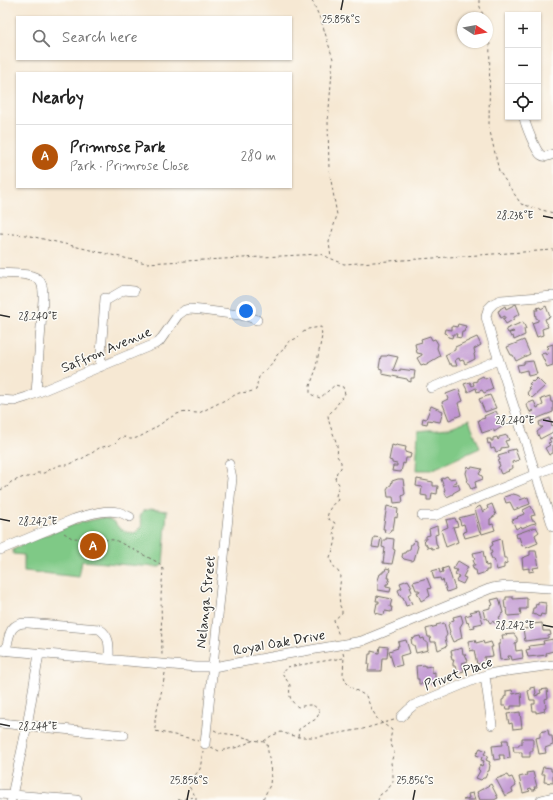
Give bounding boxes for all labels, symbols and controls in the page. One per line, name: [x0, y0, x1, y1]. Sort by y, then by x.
north arrow: [457, 12, 493, 48]
map controls: [505, 12, 541, 120]
button: +: [505, 12, 541, 48]
text: 25.858°S: [322, 13, 360, 27]
search box: [16, 16, 292, 60]
icon: search: [30, 27, 52, 49]
text: Search here: [62, 28, 138, 48]
button: −: [505, 48, 541, 84]
button: locate: [505, 84, 541, 120]
text: Nearby: [32, 87, 84, 109]
text: Primrose Park: [70, 138, 165, 158]
text: A: [41, 148, 49, 165]
text: 280 m: [241, 148, 276, 165]
text: Park · Primrose Close: [70, 158, 189, 175]
text: 28.238°E: [497, 209, 533, 223]
your location: [236, 301, 256, 321]
text: 28.240°E: [19, 310, 58, 324]
street label: Saffron Avenue: [58, 323, 154, 377]
text: 28.240°E: [496, 414, 535, 428]
text: 28.242°E: [19, 515, 58, 529]
pin: A: [80, 531, 106, 561]
street label: Nelanga Street: [192, 555, 220, 649]
text: 28.242°E: [496, 619, 535, 633]
street label: Royal Oak Drive: [232, 626, 326, 660]
street label: Privet Place: [421, 653, 495, 695]
text: 28.244°E: [19, 720, 58, 734]
text: 25.858°S: [170, 774, 208, 788]
text: 25.856°S: [396, 774, 434, 788]

